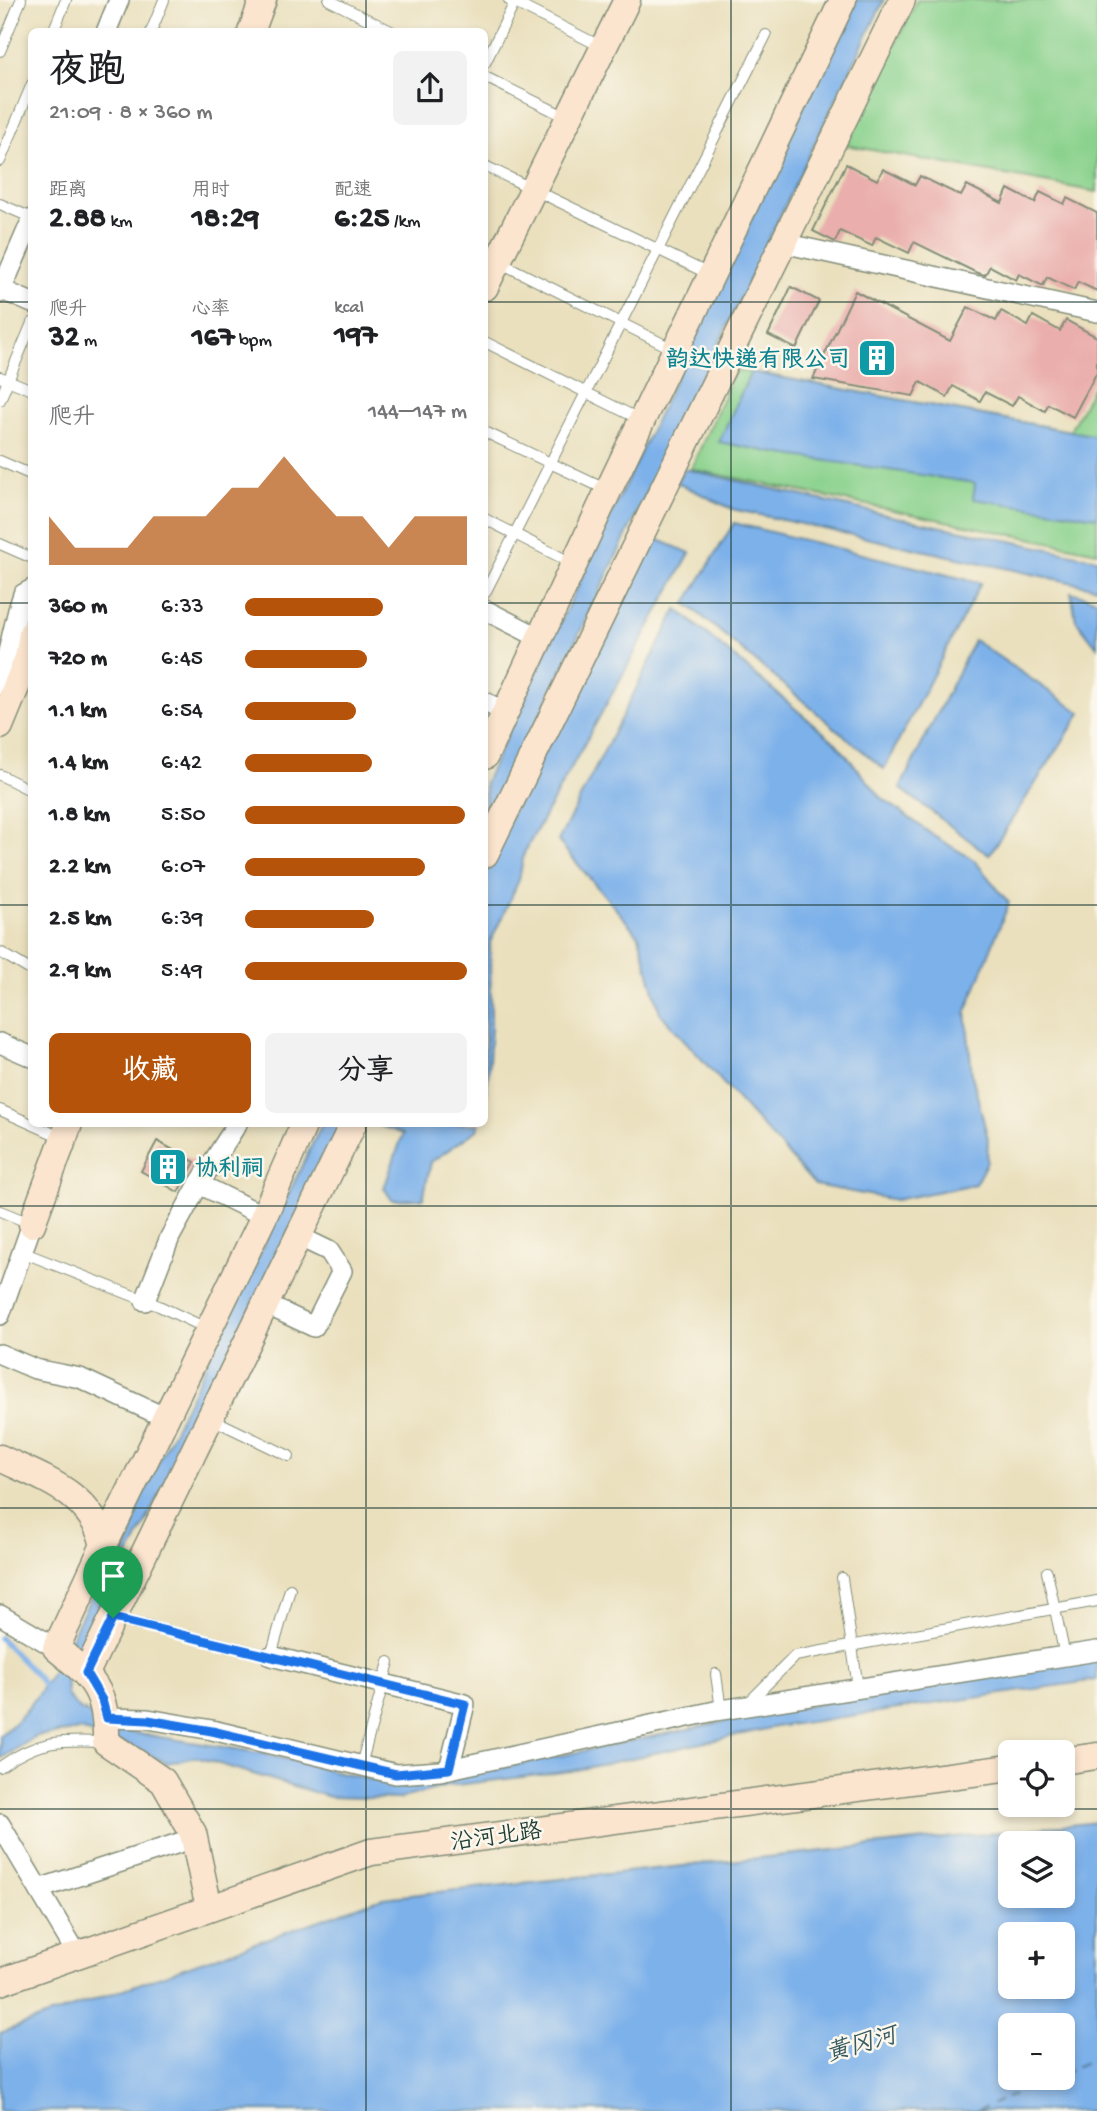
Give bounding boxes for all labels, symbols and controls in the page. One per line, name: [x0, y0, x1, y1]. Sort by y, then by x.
button: share: [393, 51, 467, 125]
text: 夜跑: [49, 52, 125, 96]
text: 21:09 · 8 × 360 m: [49, 100, 213, 127]
text: 距离: [49, 180, 87, 203]
text: 用时: [192, 180, 230, 203]
text: 配速: [334, 180, 372, 203]
text: 2.88: [49, 203, 106, 238]
text: 18:29: [192, 203, 259, 238]
text: 6:25: [334, 203, 389, 238]
text: km: [106, 211, 132, 234]
text: /km: [389, 211, 420, 234]
text: kcal: [334, 297, 364, 320]
text: 爬升: [49, 299, 87, 322]
text: 心率: [192, 299, 230, 322]
text: 197: [334, 320, 377, 355]
text: 32: [49, 322, 79, 357]
text: 167: [192, 322, 235, 357]
text: m: [79, 330, 97, 353]
text: bpm: [235, 330, 272, 353]
building icon: 韵达快递有限公司: [856, 337, 898, 379]
place label: 韵达快递有限公司: [666, 346, 850, 375]
text: 144–147 m: [368, 399, 467, 426]
text: 爬升: [49, 405, 95, 432]
text: 360 m: [49, 594, 107, 621]
text: 6:33: [161, 594, 204, 621]
text: 720 m: [49, 646, 107, 673]
text: 6:45: [161, 646, 203, 673]
text: 1.1 km: [49, 698, 107, 725]
text: 6:54: [161, 698, 203, 725]
text: 1.4 km: [49, 750, 108, 777]
text: 6:42: [161, 750, 202, 777]
text: 1.8 km: [49, 802, 110, 829]
text: 5:50: [161, 802, 205, 829]
text: 2.2 km: [49, 854, 111, 881]
text: 6:07: [161, 854, 205, 881]
text: 2.5 km: [49, 906, 112, 933]
text: 6:39: [161, 906, 203, 933]
text: 2.9 km: [49, 958, 111, 985]
text: 5:49: [161, 958, 203, 985]
button: 收藏: [49, 1033, 251, 1113]
button: 分享: [265, 1033, 467, 1113]
building icon: 协利祠: [147, 1146, 189, 1188]
place label: 协利祠: [195, 1156, 264, 1184]
pin: [83, 1546, 143, 1618]
icon: arrive: [94, 1557, 132, 1595]
map controls: [998, 1740, 1075, 2090]
button: locate: [998, 1740, 1075, 1817]
street label: 沿河北路: [449, 1818, 544, 1858]
button: layers: [998, 1831, 1075, 1908]
button: +: [998, 1922, 1075, 1999]
button: −: [998, 2013, 1075, 2090]
water label: 黄冈河: [823, 2020, 904, 2070]

